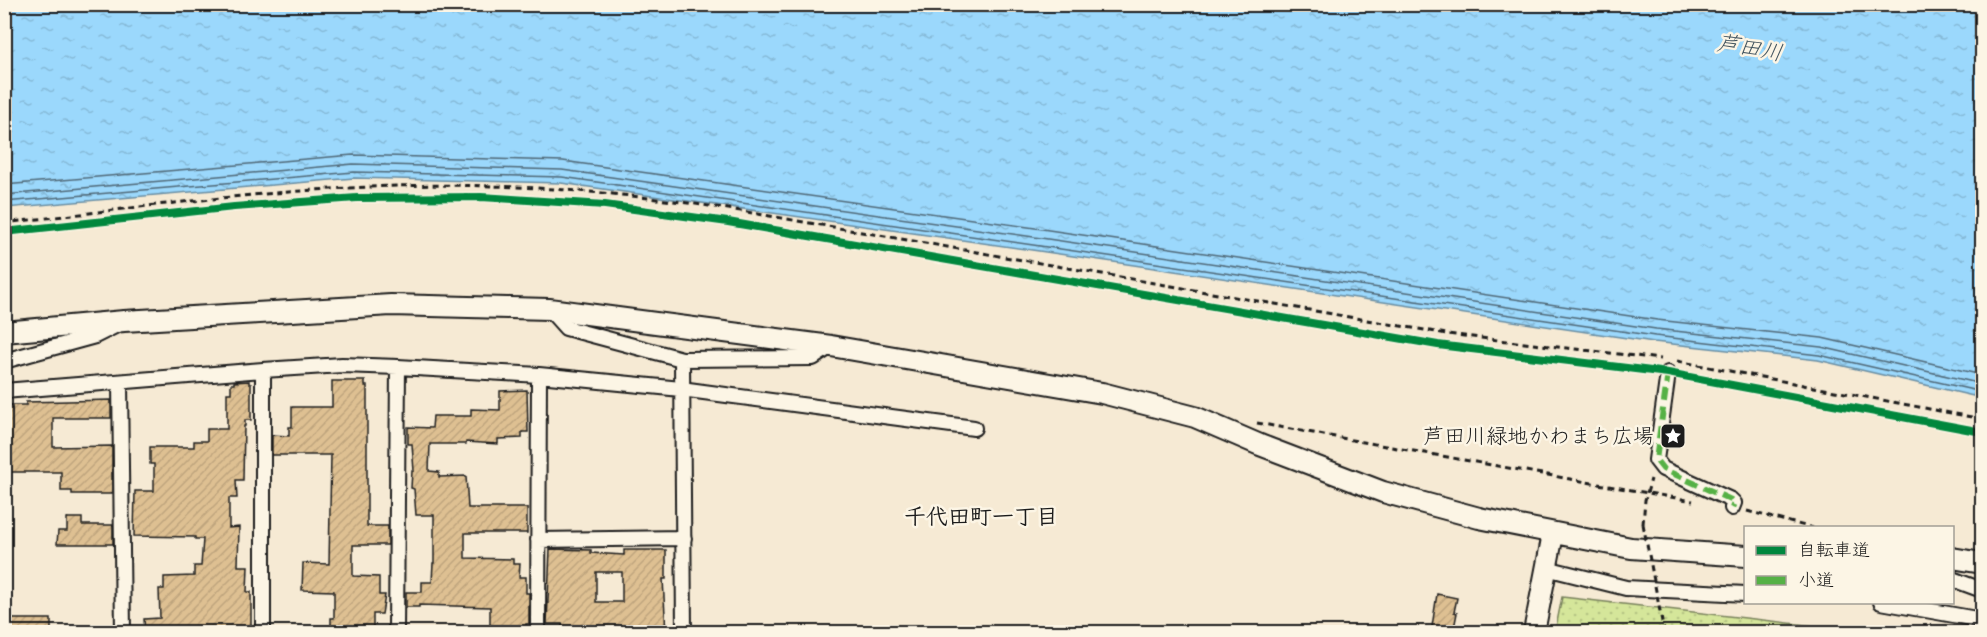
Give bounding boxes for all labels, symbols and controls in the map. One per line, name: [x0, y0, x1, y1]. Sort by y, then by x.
water label: 芦田川: [1715, 26, 1785, 68]
place label: 芦田川緑地かわまち広場: [1423, 421, 1654, 450]
place icon: 芦田川緑地かわまち広場: [1658, 421, 1688, 451]
district label: 千代田町一丁目: [904, 501, 1058, 531]
legend: [1744, 526, 1954, 604]
text: 自転車道: [1798, 537, 1870, 562]
text: 小道: [1798, 567, 1834, 592]

